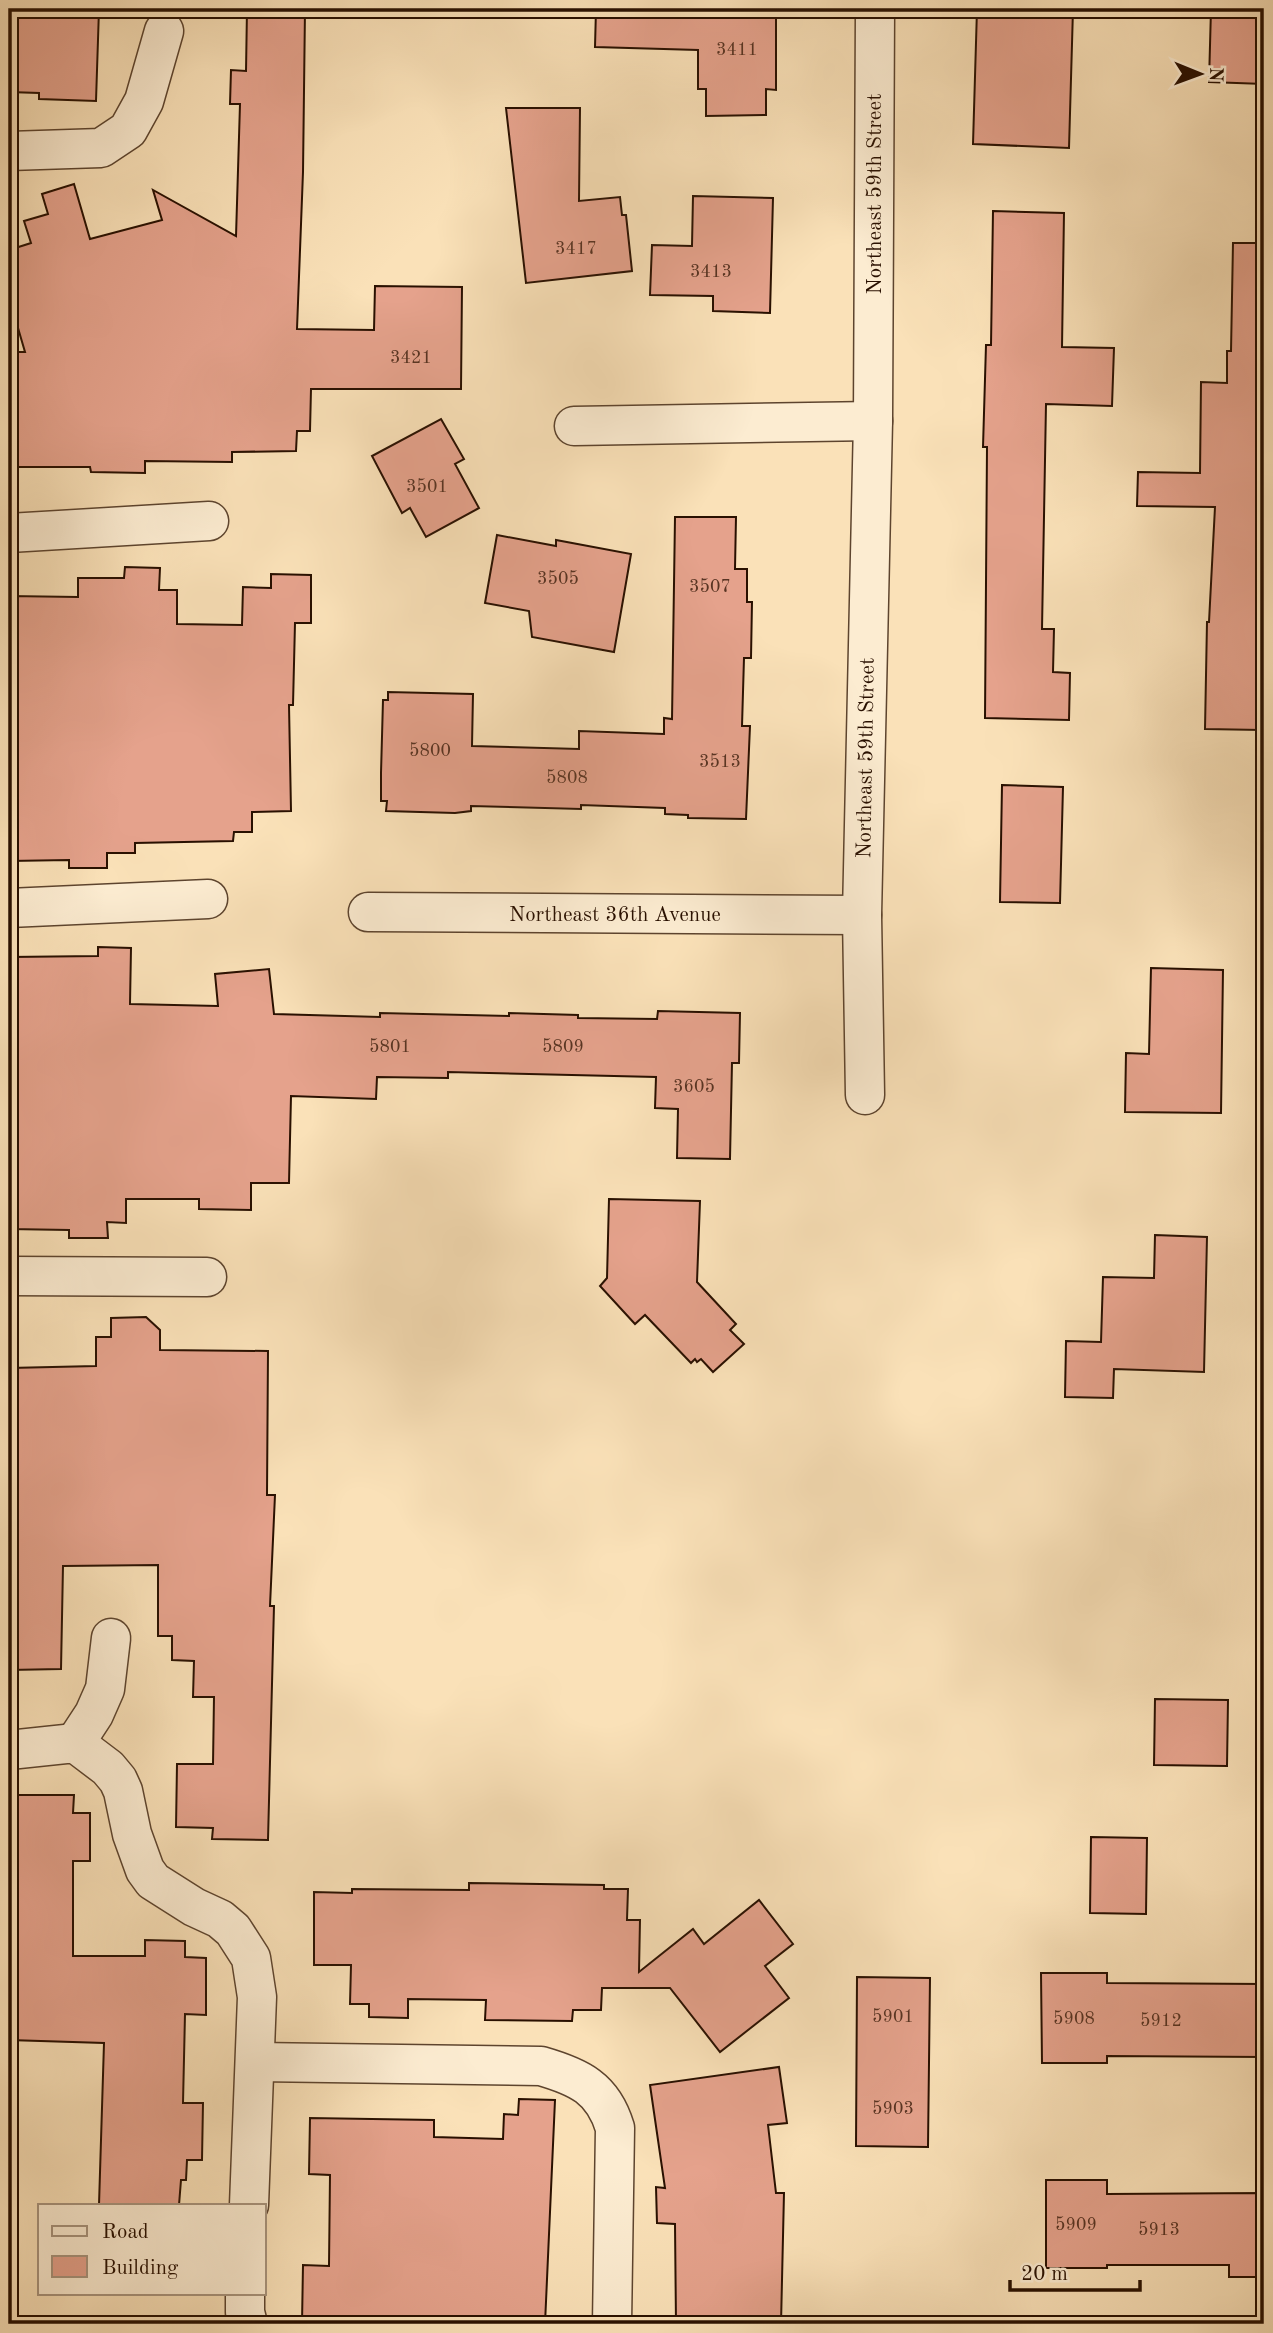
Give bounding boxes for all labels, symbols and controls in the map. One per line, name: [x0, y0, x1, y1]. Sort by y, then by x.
north arrow: [1164, 38, 1234, 108]
house number: 3411: [716, 41, 758, 59]
text: N: [1205, 67, 1224, 82]
street label: Northeast 59th Street: [865, 93, 886, 295]
house number: 3417: [555, 240, 597, 258]
house number: 3413: [690, 263, 732, 281]
house number: 3421: [390, 349, 432, 367]
house number: 3501: [406, 478, 448, 496]
house number: 3505: [537, 570, 579, 588]
house number: 3507: [689, 578, 731, 596]
street label: Northeast 59th Street: [854, 657, 879, 859]
house number: 5800: [409, 742, 451, 760]
house number: 3513: [699, 753, 741, 771]
house number: 5808: [546, 769, 588, 787]
street label: Northeast 36th Avenue: [509, 905, 721, 926]
house number: 5801: [369, 1038, 411, 1056]
house number: 5809: [542, 1038, 584, 1056]
house number: 3605: [673, 1078, 715, 1096]
house number: 5901: [872, 2008, 914, 2026]
house number: 5908: [1053, 2010, 1095, 2028]
house number: 5912: [1140, 2012, 1182, 2030]
house number: 5903: [872, 2100, 914, 2118]
legend: [38, 2204, 266, 2294]
house number: 5909: [1055, 2216, 1097, 2234]
house number: 5913: [1138, 2221, 1180, 2239]
text: Road: [102, 2222, 149, 2243]
scale bar: [1010, 2249, 1140, 2293]
text: Building: [102, 2258, 179, 2279]
text: 20 m: [1021, 2264, 1068, 2285]

